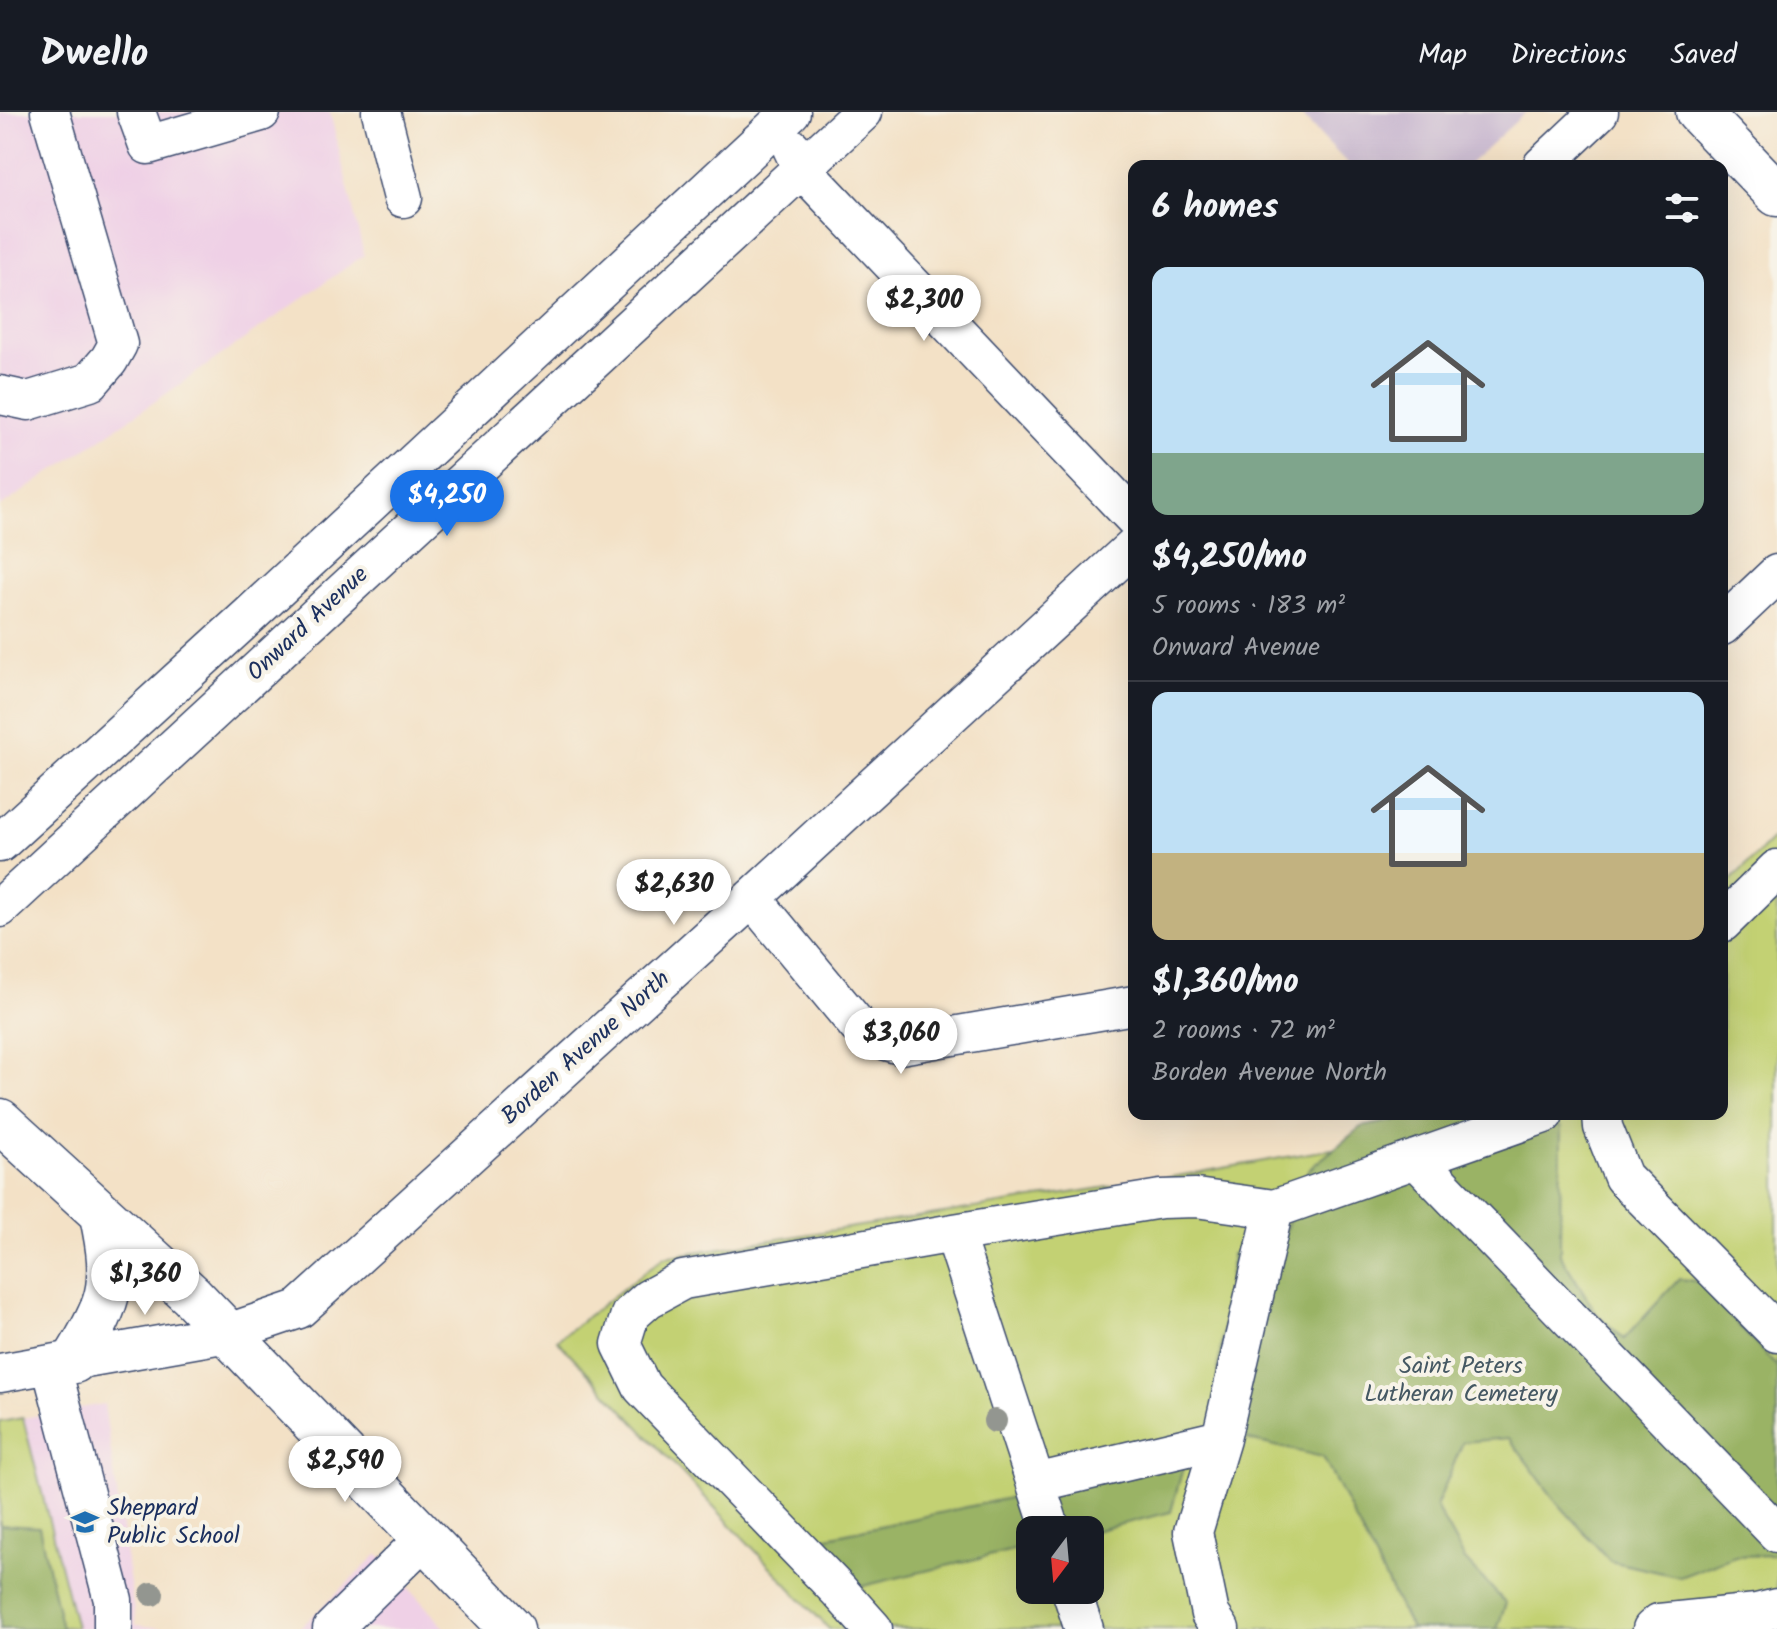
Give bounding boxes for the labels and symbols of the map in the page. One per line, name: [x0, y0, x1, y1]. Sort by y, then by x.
pin: $2,300: [859, 275, 989, 343]
pin: $4,250: [382, 470, 512, 538]
street label: Onward Avenue: [238, 557, 378, 691]
pin: $2,630: [609, 859, 739, 927]
street label: Borden Avenue North: [492, 961, 680, 1135]
pin: $3,060: [836, 1008, 966, 1076]
pin: $1,360: [80, 1249, 210, 1317]
park label: Saint Peters Lutheran Cemetery: [1364, 1347, 1559, 1414]
pin: $2,590: [280, 1436, 410, 1504]
place label: Sheppard Public School: [107, 1489, 240, 1556]
school or university icon: Sheppard Public School: [70, 1507, 100, 1537]
north arrow: [1016, 1516, 1104, 1604]

